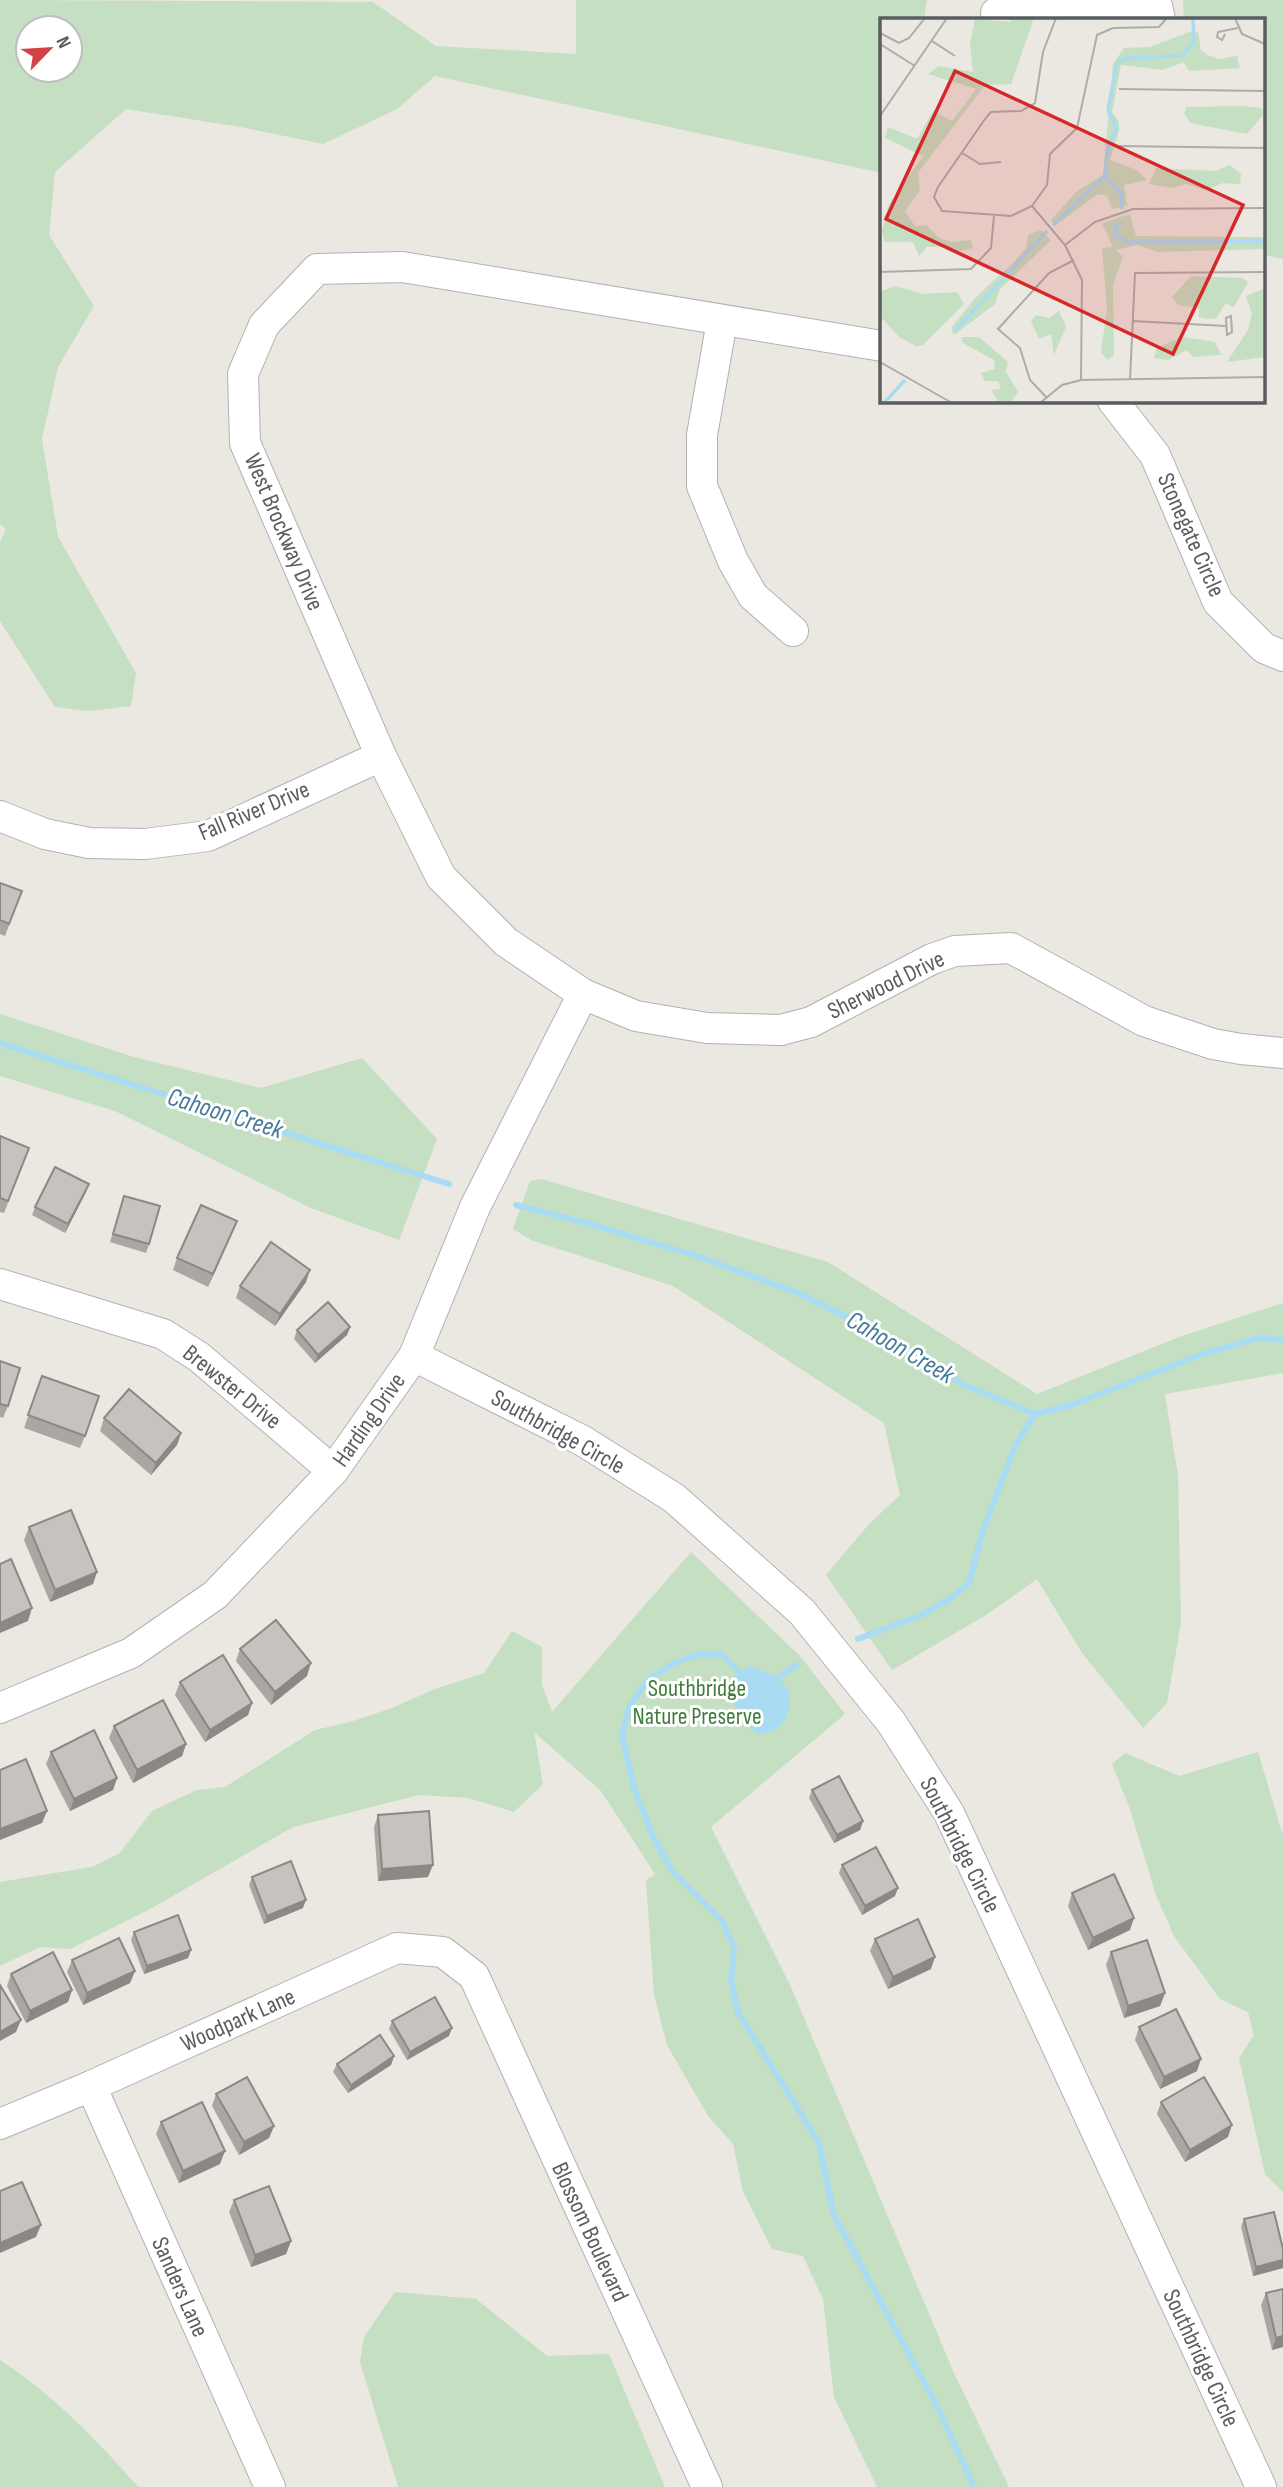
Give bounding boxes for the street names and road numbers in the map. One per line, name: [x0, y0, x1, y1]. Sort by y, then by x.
street label: West Brockway Drive: [238, 449, 330, 615]
street label: Stonegate Circle: [1151, 468, 1231, 602]
street label: Fall River Drive: [194, 775, 314, 847]
street label: Sherwood Drive: [823, 944, 949, 1026]
street label: Brewster Drive: [177, 1339, 287, 1435]
street label: Harding Drive: [326, 1367, 412, 1473]
street label: Southbridge Circle: [486, 1383, 630, 1481]
street label: Southbridge Circle: [913, 1772, 1007, 1918]
street label: Woodpark Lane: [176, 1982, 300, 2058]
street label: Blossom Boulevard: [545, 2158, 635, 2306]
street label: Sanders Lane: [145, 2232, 215, 2342]
street label: Southbridge Circle: [1156, 2285, 1246, 2431]

